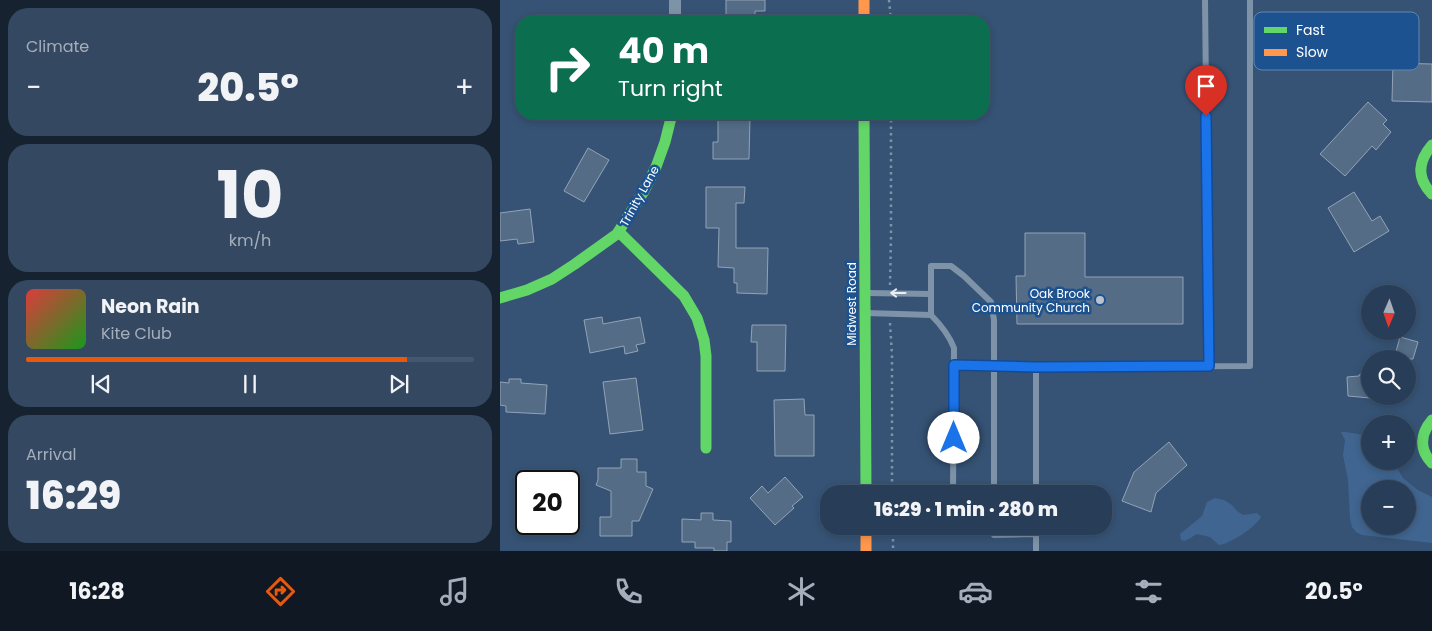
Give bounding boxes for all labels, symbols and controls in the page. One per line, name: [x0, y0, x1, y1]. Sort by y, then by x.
legend: [1254, 12, 1419, 70]
text: Fast: [1296, 20, 1325, 40]
text: 40 m: [618, 26, 709, 75]
text: Climate: [26, 35, 89, 58]
icon: right: [535, 35, 600, 100]
text: Slow: [1296, 42, 1329, 62]
text: 20.5°: [198, 61, 299, 114]
pin: [1185, 65, 1227, 116]
text: −: [26, 68, 41, 107]
text: +: [455, 68, 474, 107]
icon: arrive: [1192, 72, 1220, 100]
text: Turn right: [618, 73, 723, 104]
text: 10: [217, 150, 283, 241]
street label: Trinity Lane: [615, 162, 663, 230]
text: km/h: [229, 229, 271, 252]
street label: Midwest Road: [843, 262, 860, 346]
place label: Oak Brook Community Church: [972, 285, 1091, 316]
north arrow: [1361, 285, 1416, 340]
map controls: [1361, 285, 1416, 535]
one-way arrow: [890, 289, 906, 298]
text: Neon Rain: [101, 293, 200, 320]
marker: Oak Brook Community Church: [1094, 294, 1106, 306]
text: Kite Club: [101, 322, 172, 345]
button: search: [1361, 350, 1416, 405]
icon: previous: [87, 370, 115, 398]
icon: pause: [236, 370, 264, 398]
icon: next: [385, 370, 413, 398]
position arrow: [927, 411, 979, 463]
button: +: [1361, 415, 1416, 470]
text: Arrival: [26, 443, 76, 466]
text: 16:29: [26, 469, 121, 522]
speed limit sign: 20: [515, 470, 580, 535]
button: −: [1361, 480, 1416, 535]
text: 16:29 · 1 min · 280 m: [874, 496, 1058, 523]
icon: directions: [263, 574, 298, 609]
icon: music: [437, 574, 472, 609]
icon: phone: [611, 574, 646, 609]
icon: climate: [784, 574, 819, 609]
icon: car: [958, 574, 993, 609]
icon: filters: [1131, 574, 1166, 609]
text: 16:28: [69, 576, 125, 607]
text: 20.5°: [1305, 576, 1363, 607]

